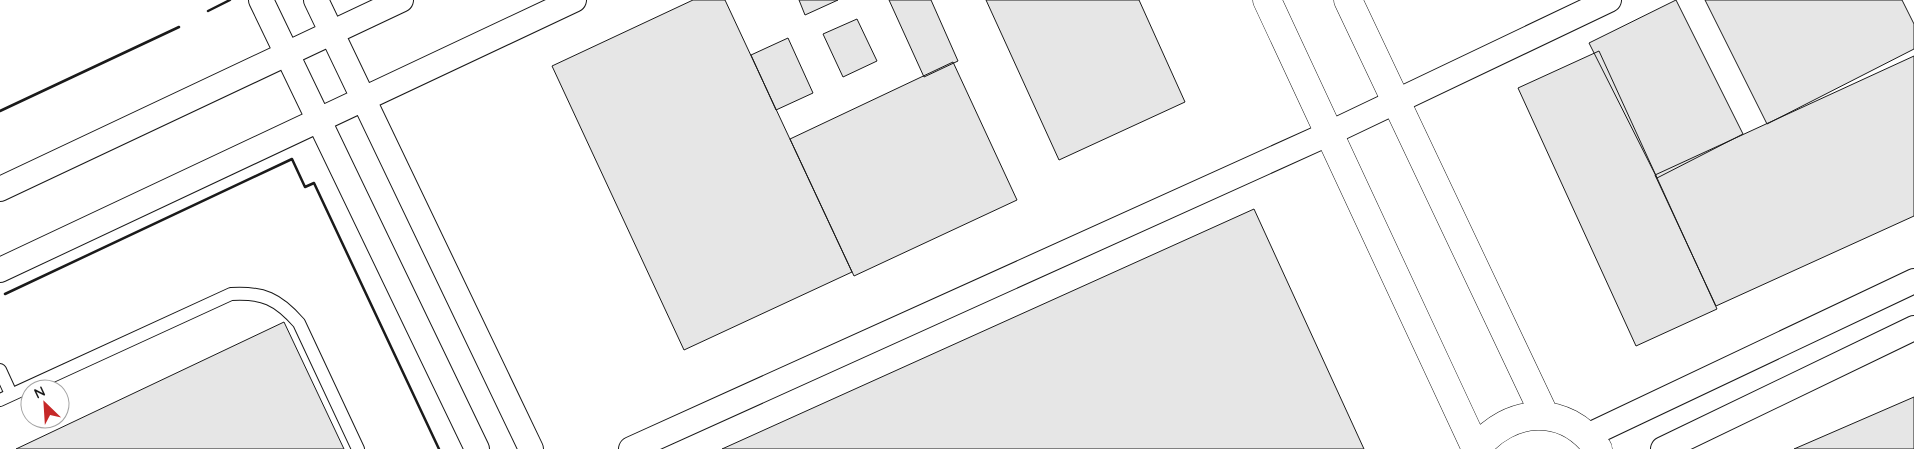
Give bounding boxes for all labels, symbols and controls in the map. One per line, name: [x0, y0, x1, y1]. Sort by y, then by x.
north arrow: [20, 379, 70, 429]
text: N: [31, 382, 48, 403]

